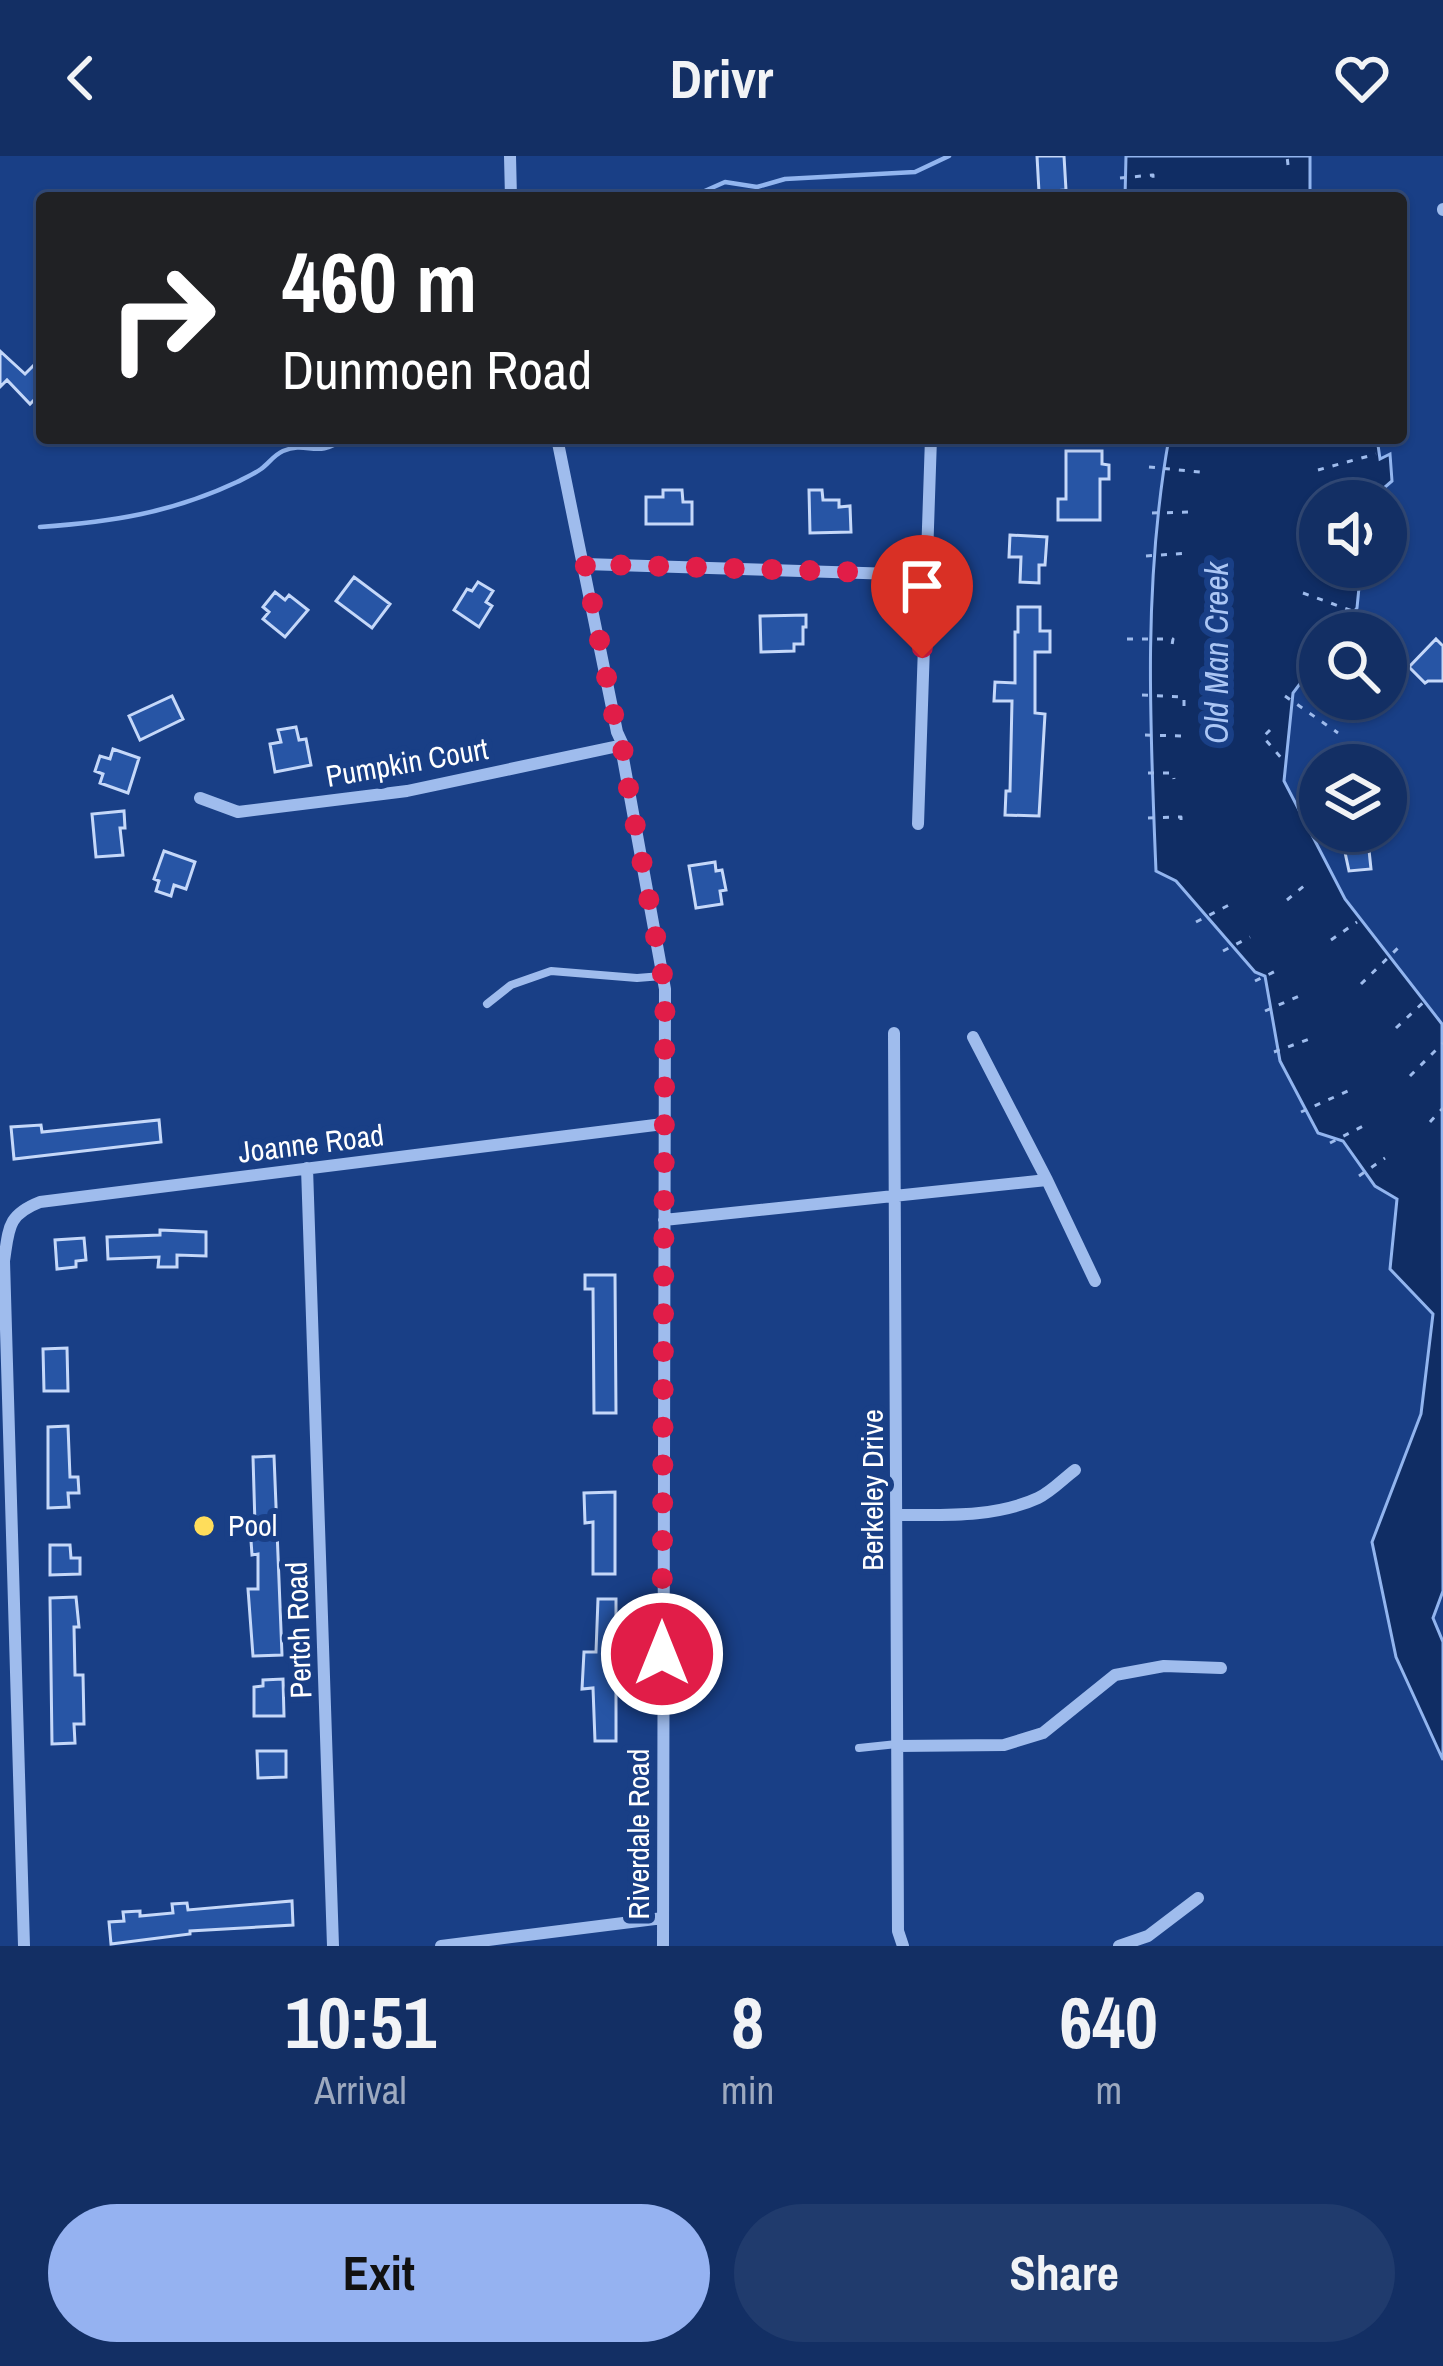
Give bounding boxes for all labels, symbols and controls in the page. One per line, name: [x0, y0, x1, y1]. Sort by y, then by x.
text: Drivr: [670, 42, 773, 115]
icon: back: [48, 45, 114, 111]
icon: heart: [1329, 45, 1395, 111]
text: 460 m: [282, 225, 477, 338]
icon: right: [84, 240, 240, 396]
text: Dunmoen Road: [282, 333, 592, 406]
map controls: [1299, 480, 1407, 852]
button: sound: [1299, 480, 1407, 588]
pin: [871, 535, 973, 658]
icon: arrive: [889, 553, 955, 619]
water label: Old Man Creek: [1194, 561, 1238, 744]
button: search: [1299, 612, 1407, 720]
street label: Pumpkin Court: [323, 728, 491, 796]
button: layers: [1299, 744, 1407, 852]
street label: Joanne Road: [236, 1114, 386, 1172]
street label: Berkeley Drive: [852, 1409, 892, 1571]
place label: Pool: [228, 1505, 277, 1545]
marker: Pool: [191, 1513, 217, 1539]
street label: Pertch Road: [276, 1561, 320, 1699]
position arrow: [599, 1591, 725, 1717]
street label: Riverdale Road: [618, 1749, 658, 1919]
text: 10:51: [285, 1973, 436, 2070]
text: 8: [731, 1973, 764, 2070]
text: 640: [1059, 1973, 1158, 2070]
text: Arrival: [314, 2064, 407, 2116]
text: min: [721, 2064, 774, 2116]
text: m: [1095, 2064, 1122, 2116]
button: Exit: [48, 2204, 710, 2342]
button: Share: [734, 2204, 1395, 2342]

